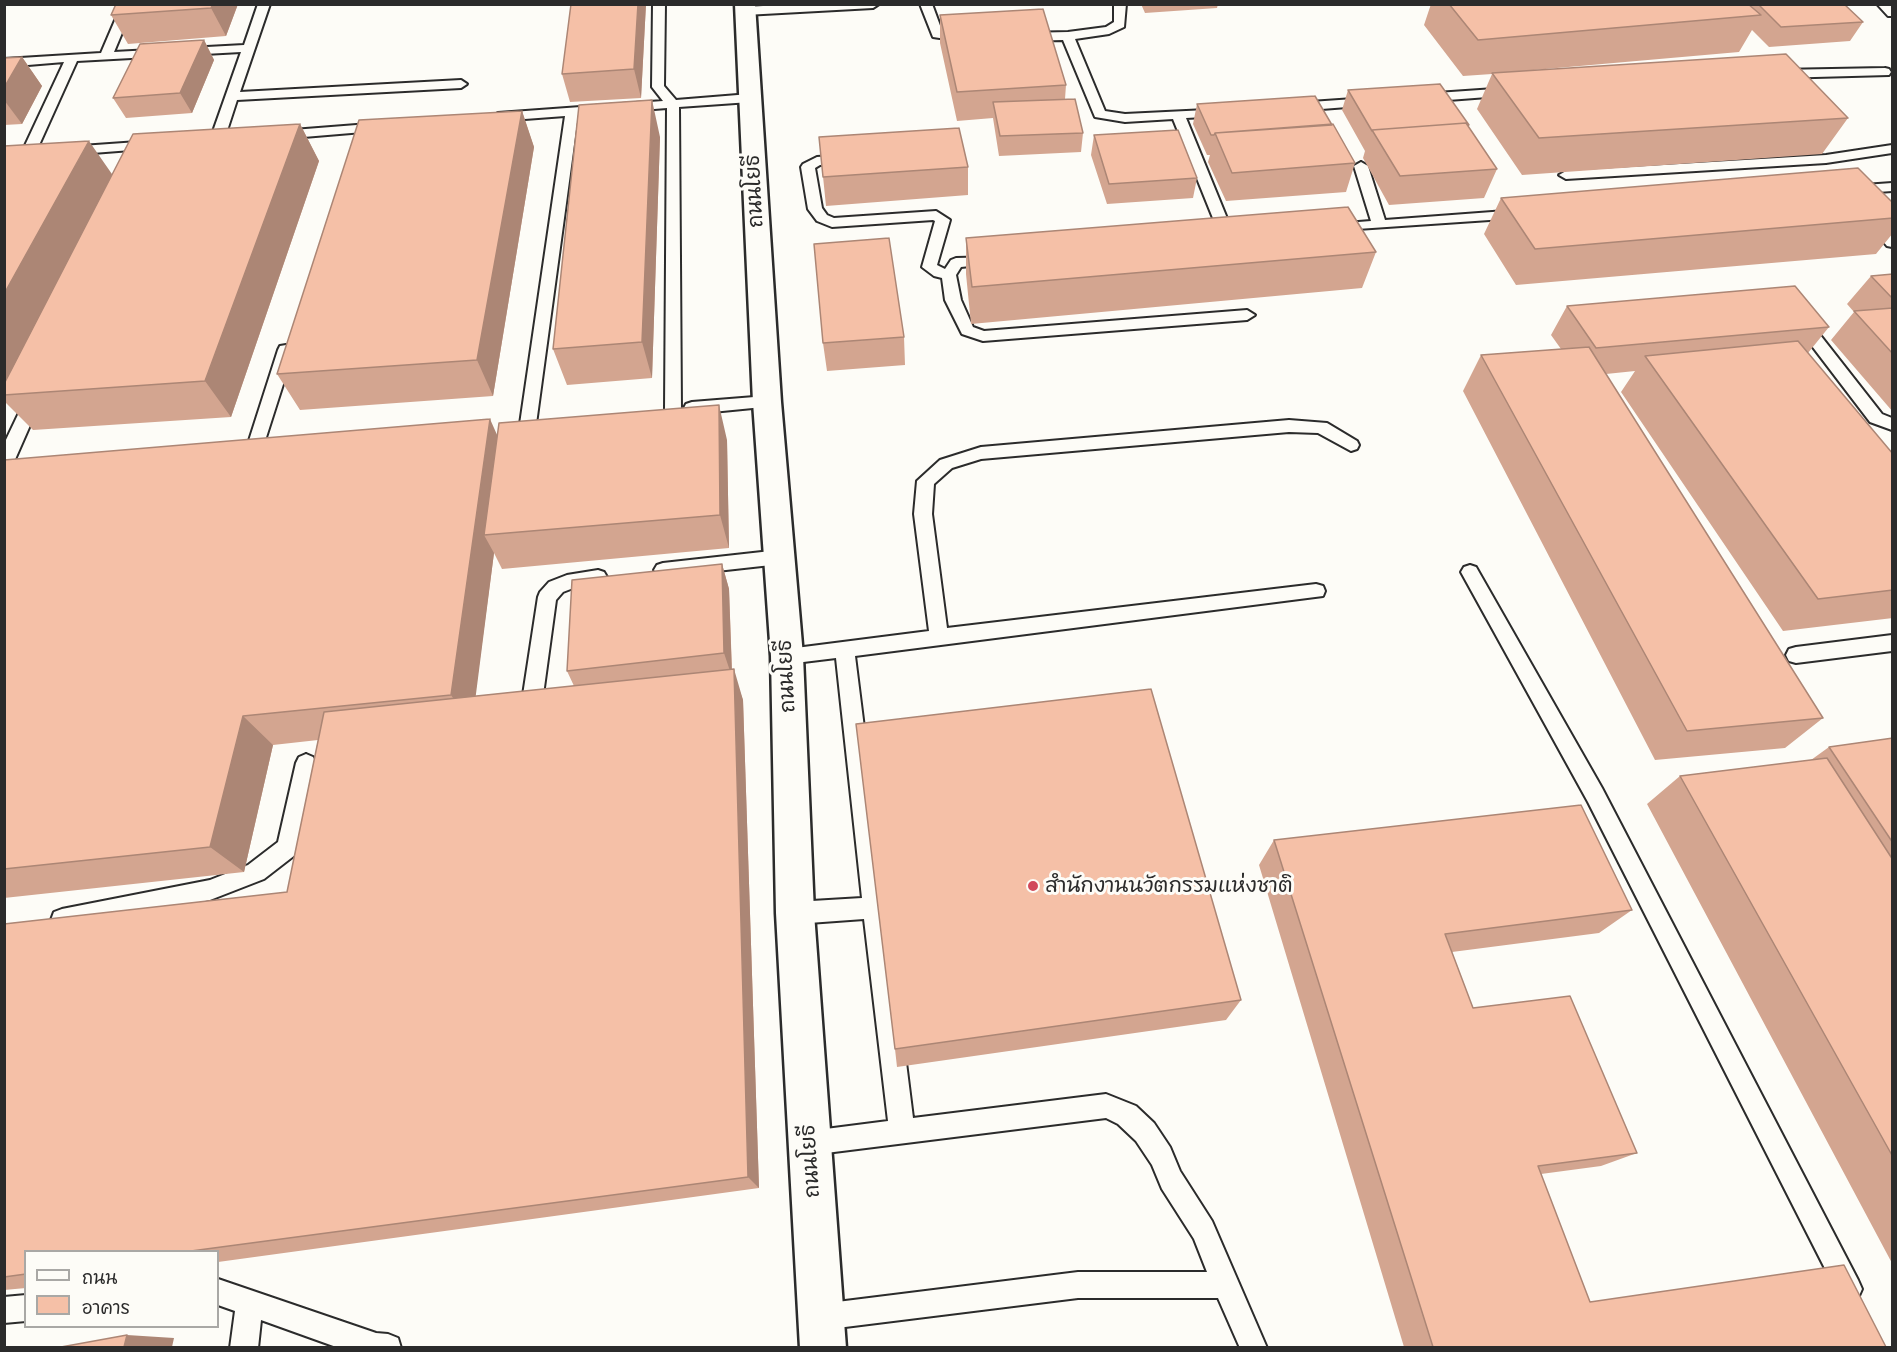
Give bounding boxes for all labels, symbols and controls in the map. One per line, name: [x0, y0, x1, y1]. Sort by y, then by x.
street label: ถนนโยธี: [740, 154, 770, 228]
street label: ถนนโยธี: [772, 639, 802, 713]
place label: สำนักงานนวัตกรรมแห่งชาติ: [1045, 873, 1293, 899]
marker: สำนักงานนวัตกรรมแห่งชาติ: [1026, 879, 1040, 893]
street label: ถนนโยธี: [796, 1123, 826, 1199]
legend: [24, 1250, 219, 1328]
text: ถนน: [82, 1267, 117, 1289]
text: อาคาร: [82, 1297, 130, 1319]

